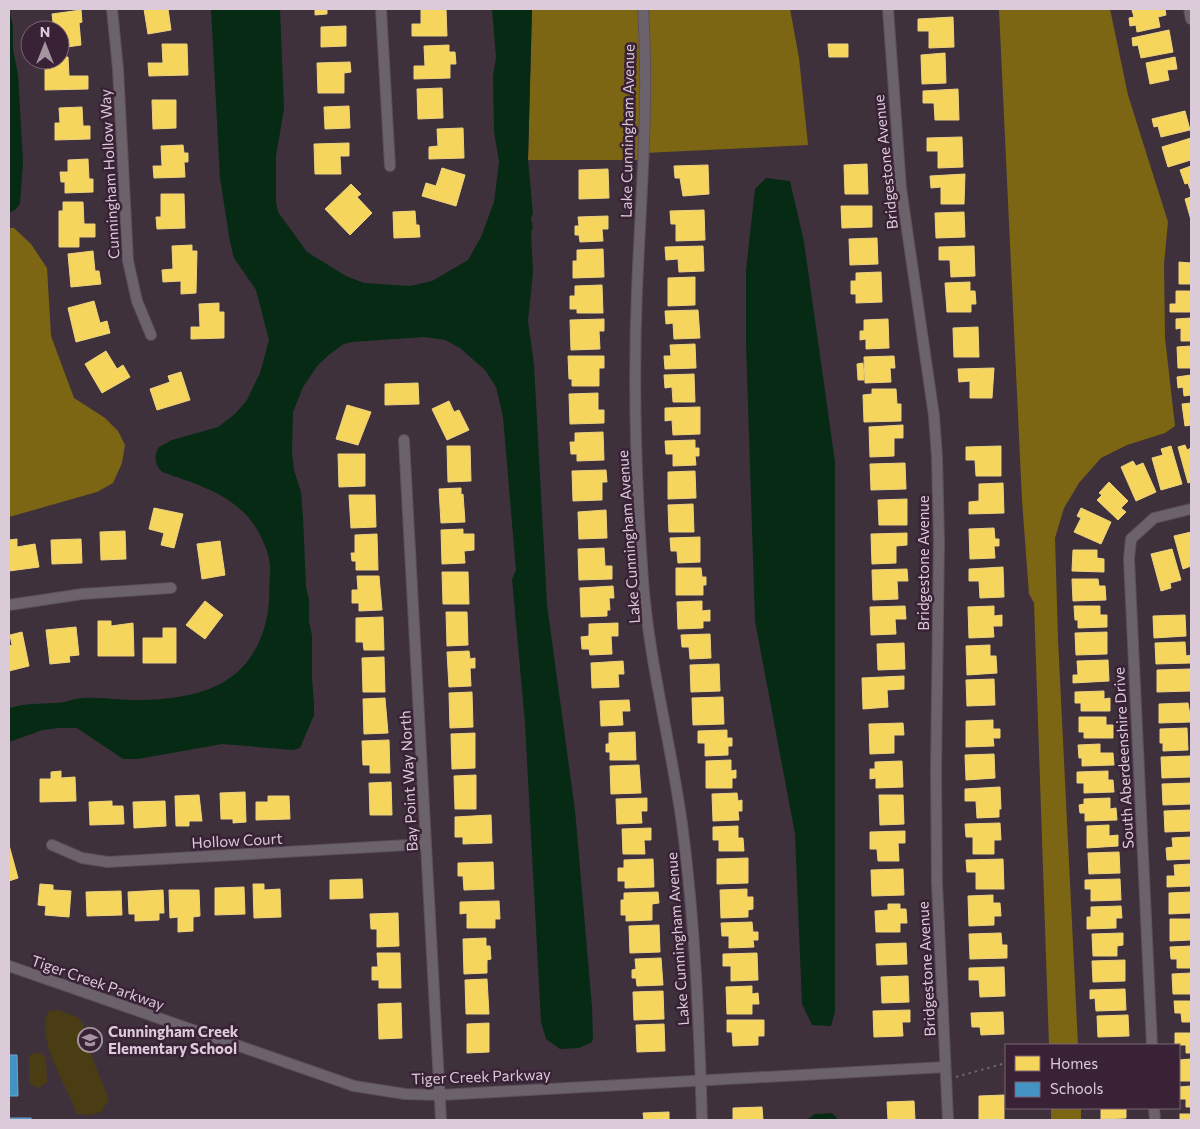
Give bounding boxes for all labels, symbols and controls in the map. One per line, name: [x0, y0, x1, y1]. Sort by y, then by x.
north arrow: [20, 20, 70, 70]
text: N: [40, 23, 50, 40]
street label: Lake Cunningham Avenue: [616, 44, 638, 218]
street label: Cunningham Hollow Way: [96, 88, 122, 259]
street label: Bridgestone Avenue: [869, 94, 901, 230]
street label: Lake Cunningham Avenue: [613, 450, 643, 624]
street label: Bridgestone Avenue: [914, 495, 932, 631]
street label: South Aberdeenshire Drive: [1109, 667, 1137, 849]
street label: Bay Point Way North: [395, 710, 421, 852]
street label: Hollow Court: [191, 829, 283, 851]
street label: Lake Cunningham Avenue: [662, 852, 692, 1026]
street label: Bridgestone Avenue: [913, 901, 939, 1037]
street label: Tiger Creek Parkway: [29, 951, 167, 1013]
place label: Cunningham Creek Elementary School: [108, 1022, 239, 1057]
school or university icon: Cunningham Creek Elementary School: [77, 1027, 103, 1053]
legend: [1005, 1044, 1180, 1109]
text: Homes: [1050, 1054, 1098, 1072]
street label: Tiger Creek Parkway: [411, 1065, 551, 1087]
text: Schools: [1050, 1079, 1104, 1097]

